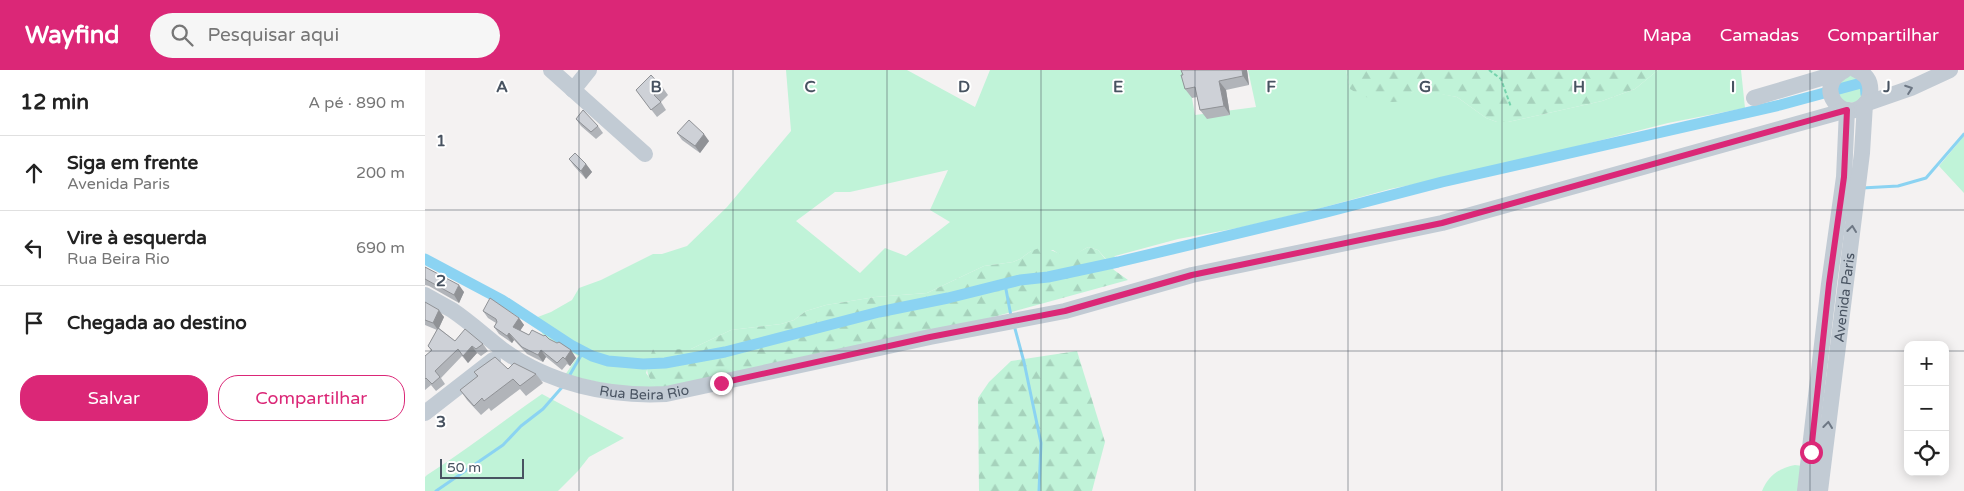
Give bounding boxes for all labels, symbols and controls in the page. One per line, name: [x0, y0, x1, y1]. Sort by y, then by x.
search box: [150, 13, 500, 58]
text: Wayfind: [25, 21, 120, 50]
icon: search: [168, 21, 196, 49]
text: Pesquisar aqui: [208, 24, 339, 46]
text: Mapa: [1643, 24, 1692, 46]
text: Camadas: [1720, 24, 1799, 46]
text: Compartilhar: [1827, 24, 1939, 46]
text: A: [496, 77, 508, 97]
text: B: [650, 77, 662, 97]
text: C: [804, 77, 816, 97]
text: D: [958, 77, 970, 97]
text: E: [1113, 77, 1123, 97]
text: F: [1266, 77, 1276, 97]
text: G: [1419, 77, 1431, 97]
text: H: [1573, 77, 1585, 97]
text: I: [1731, 77, 1735, 97]
text: J: [1882, 77, 1891, 97]
one-way arrow: [1904, 85, 1912, 95]
text: 12 min: [20, 90, 89, 115]
text: A pé · 890 m: [308, 93, 405, 113]
text: 1: [436, 131, 446, 151]
text: Siga em frente: [67, 152, 198, 174]
icon: ahead: [20, 159, 48, 187]
text: 200 m: [356, 163, 405, 183]
text: Avenida Paris: [67, 174, 170, 194]
one-way arrow: [1846, 225, 1857, 233]
text: Vire à esquerda: [67, 227, 207, 249]
icon: left: [20, 234, 48, 262]
text: 690 m: [356, 238, 405, 258]
text: Rua Beira Rio: [67, 249, 170, 269]
street label: Avenida Paris: [1831, 252, 1859, 343]
text: 2: [436, 271, 446, 291]
icon: arrive: [20, 309, 48, 337]
text: Chegada ao destino: [67, 312, 247, 334]
map controls: [1904, 341, 1949, 476]
button: +: [1904, 341, 1949, 386]
route end: [710, 372, 733, 395]
button: Salvar: [20, 375, 208, 421]
button: Compartilhar: [218, 375, 405, 421]
street label: Rua Beira Rio: [598, 381, 691, 403]
button: −: [1904, 386, 1949, 431]
text: 3: [436, 412, 446, 432]
one-way arrow: [1822, 421, 1833, 429]
button: locate: [1904, 431, 1949, 476]
route start: [1800, 441, 1823, 464]
scale bar: [440, 456, 524, 479]
text: 50 m: [447, 459, 481, 476]

